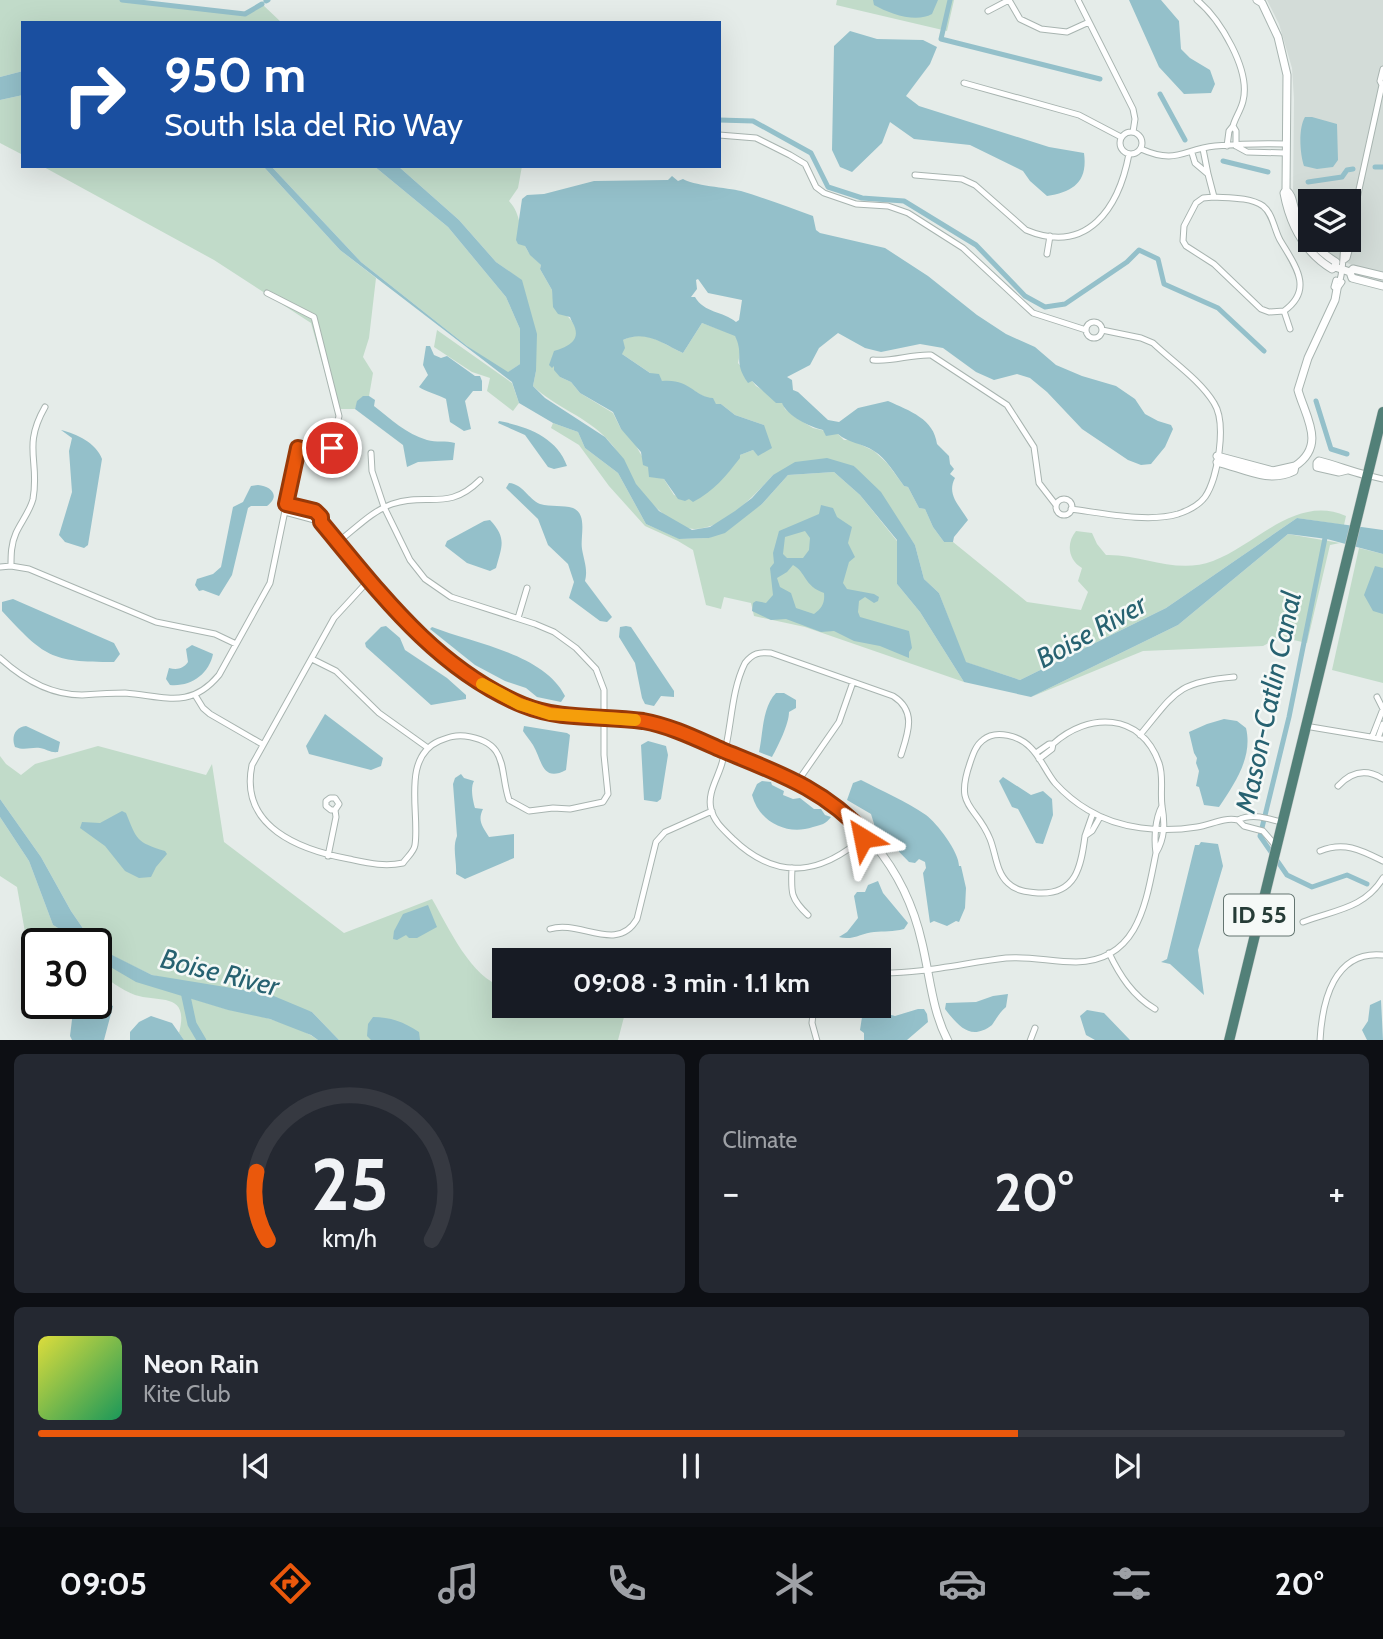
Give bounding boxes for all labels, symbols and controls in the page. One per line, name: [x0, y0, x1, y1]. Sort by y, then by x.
text: 950 m: [164, 45, 306, 104]
icon: right: [49, 49, 140, 140]
text: South Isla del Rio Way: [164, 105, 463, 144]
map controls: [1298, 189, 1361, 252]
button: layers: [1298, 189, 1361, 252]
pin: [302, 418, 362, 478]
icon: arrive: [313, 429, 351, 467]
water label: Boise River: [1030, 586, 1153, 675]
water label: Mason-Catlin Canal: [1228, 588, 1308, 817]
position arrow: [826, 801, 900, 875]
road number: ID 55: [1224, 894, 1294, 936]
speed limit sign: 30: [21, 928, 112, 1019]
water label: Boise River: [157, 941, 284, 1003]
text: 09:08 · 3 min · 1.1 km: [573, 967, 810, 999]
text: Climate: [723, 1126, 797, 1154]
text: 25: [310, 1140, 388, 1228]
text: 20°: [994, 1161, 1073, 1224]
text: −: [723, 1169, 739, 1216]
text: +: [1328, 1169, 1345, 1216]
text: km/h: [322, 1222, 377, 1252]
text: Neon Rain: [143, 1348, 259, 1380]
text: Kite Club: [143, 1380, 230, 1408]
icon: previous: [237, 1447, 275, 1485]
icon: pause: [672, 1447, 710, 1485]
icon: next: [1108, 1447, 1146, 1485]
icon: directions: [266, 1559, 315, 1608]
icon: music: [434, 1559, 483, 1608]
icon: phone: [602, 1559, 651, 1608]
icon: climate: [770, 1559, 819, 1608]
icon: car: [938, 1559, 987, 1608]
icon: filters: [1107, 1559, 1156, 1608]
text: 09:05: [60, 1564, 147, 1603]
text: 20°: [1275, 1564, 1323, 1603]

